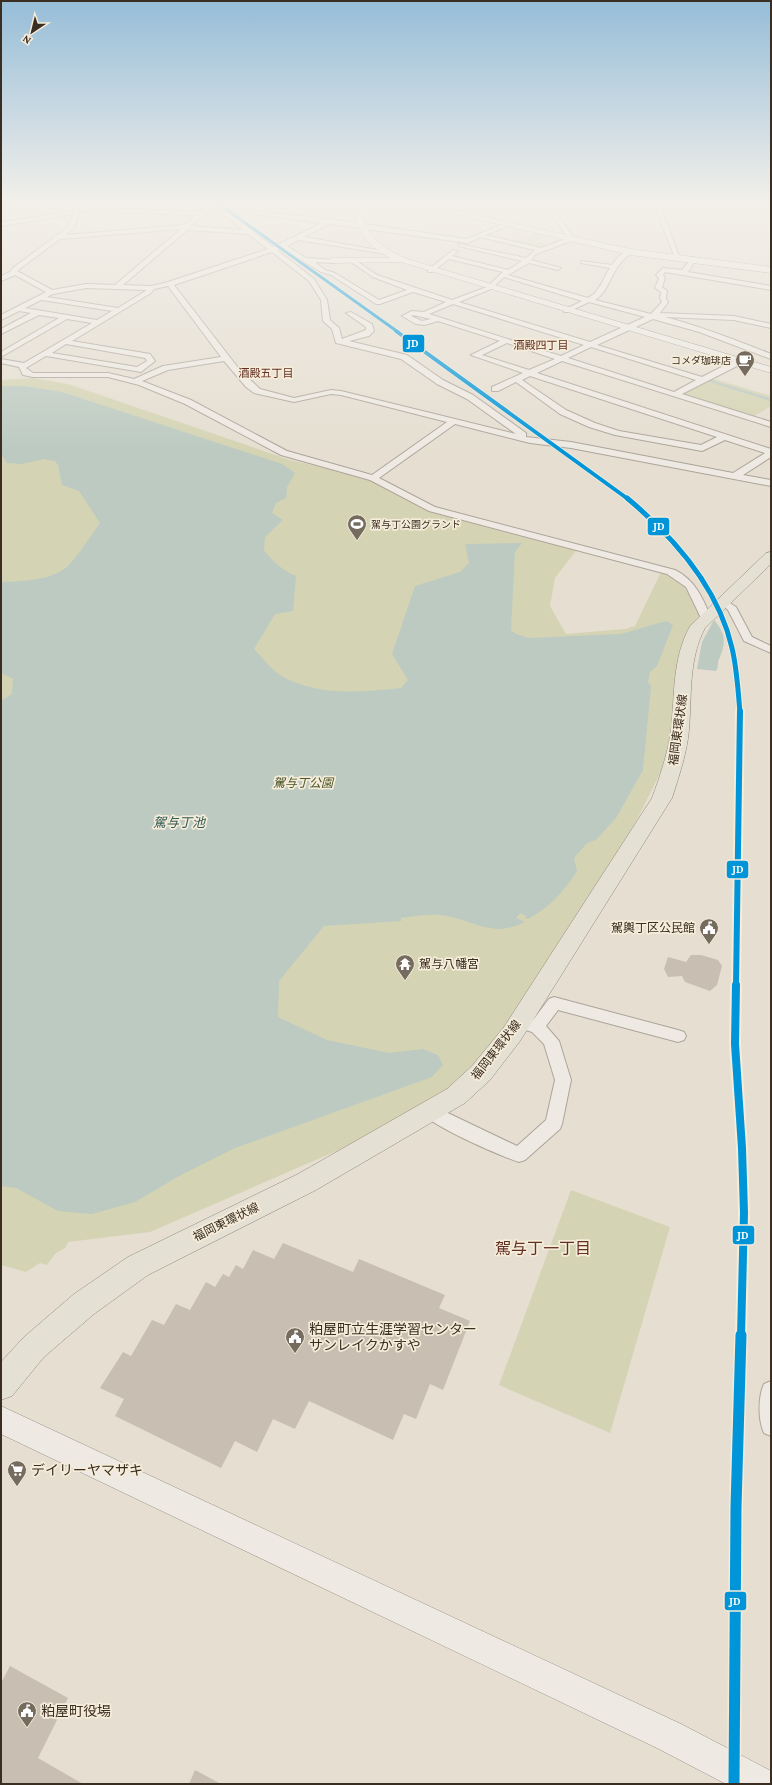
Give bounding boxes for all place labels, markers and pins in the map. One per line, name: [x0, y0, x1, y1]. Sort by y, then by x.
cafe icon: コメダ珈琲店: [734, 349, 756, 377]
place label: コメダ珈琲店: [671, 355, 731, 366]
sports icon: 駕与丁公園グランド: [346, 513, 368, 541]
place label: 駕与丁公園グランド: [371, 519, 461, 530]
public building icon: 駕輿丁区公民館: [698, 917, 720, 945]
place label: 駕輿丁区公民館: [611, 921, 695, 935]
temple icon: 駕与八幡宮: [394, 953, 416, 981]
place label: 駕与八幡宮: [419, 957, 479, 971]
place label: 粕屋町立生涯学習センター サンレイクかすや: [309, 1321, 477, 1353]
public building icon: 粕屋町立生涯学習センター サンレイクかすや: [284, 1326, 306, 1354]
supermarket icon: デイリーヤマザキ: [6, 1459, 28, 1487]
place label: デイリーヤマザキ: [31, 1462, 143, 1478]
public building icon: 粕屋町役場: [16, 1700, 38, 1728]
place label: 粕屋町役場: [41, 1703, 111, 1719]

